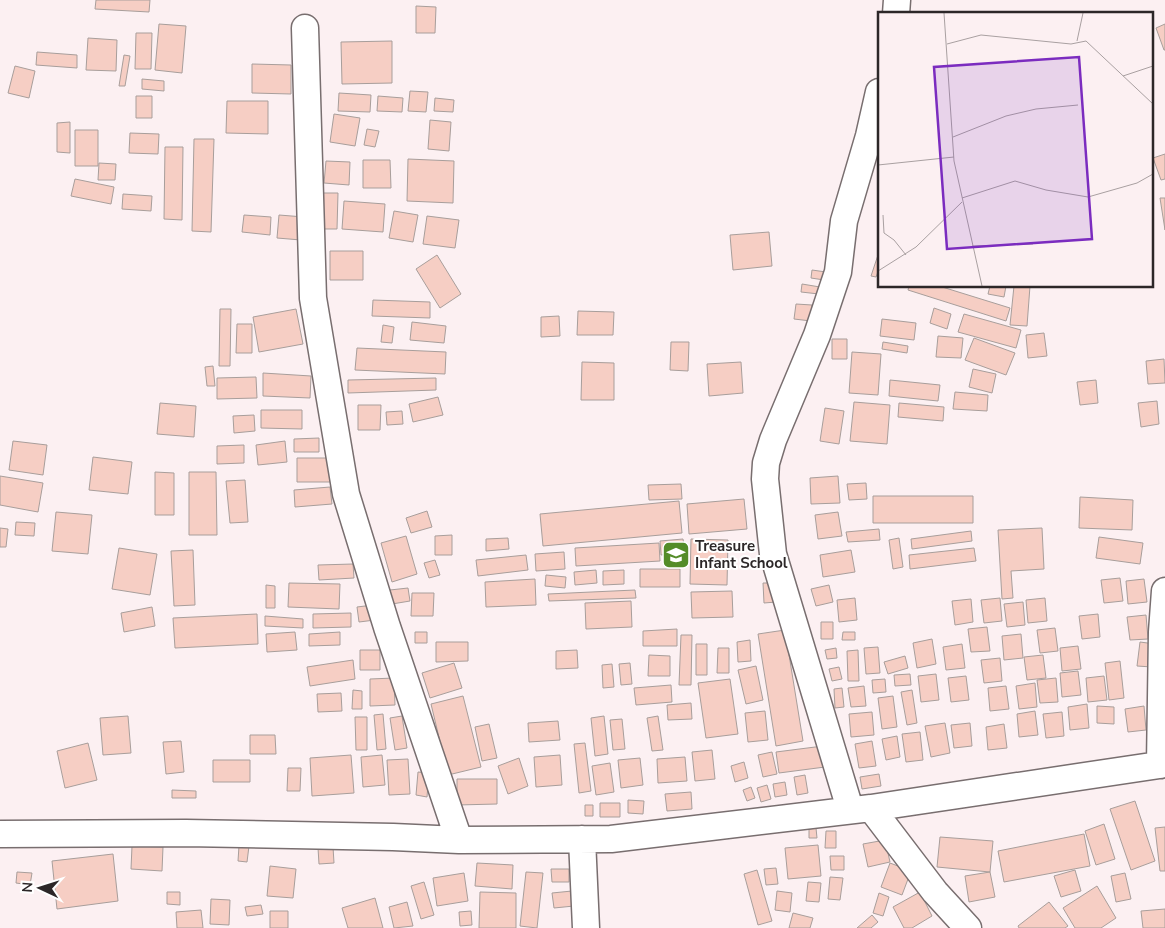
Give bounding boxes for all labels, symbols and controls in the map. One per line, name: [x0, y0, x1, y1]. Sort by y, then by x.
inset map: [878, 12, 1152, 288]
place label: Treasure Infant School: [695, 536, 788, 573]
school or university icon: Treasure Infant School: [661, 540, 691, 570]
north arrow: [15, 863, 65, 913]
text: N: [18, 881, 37, 893]

